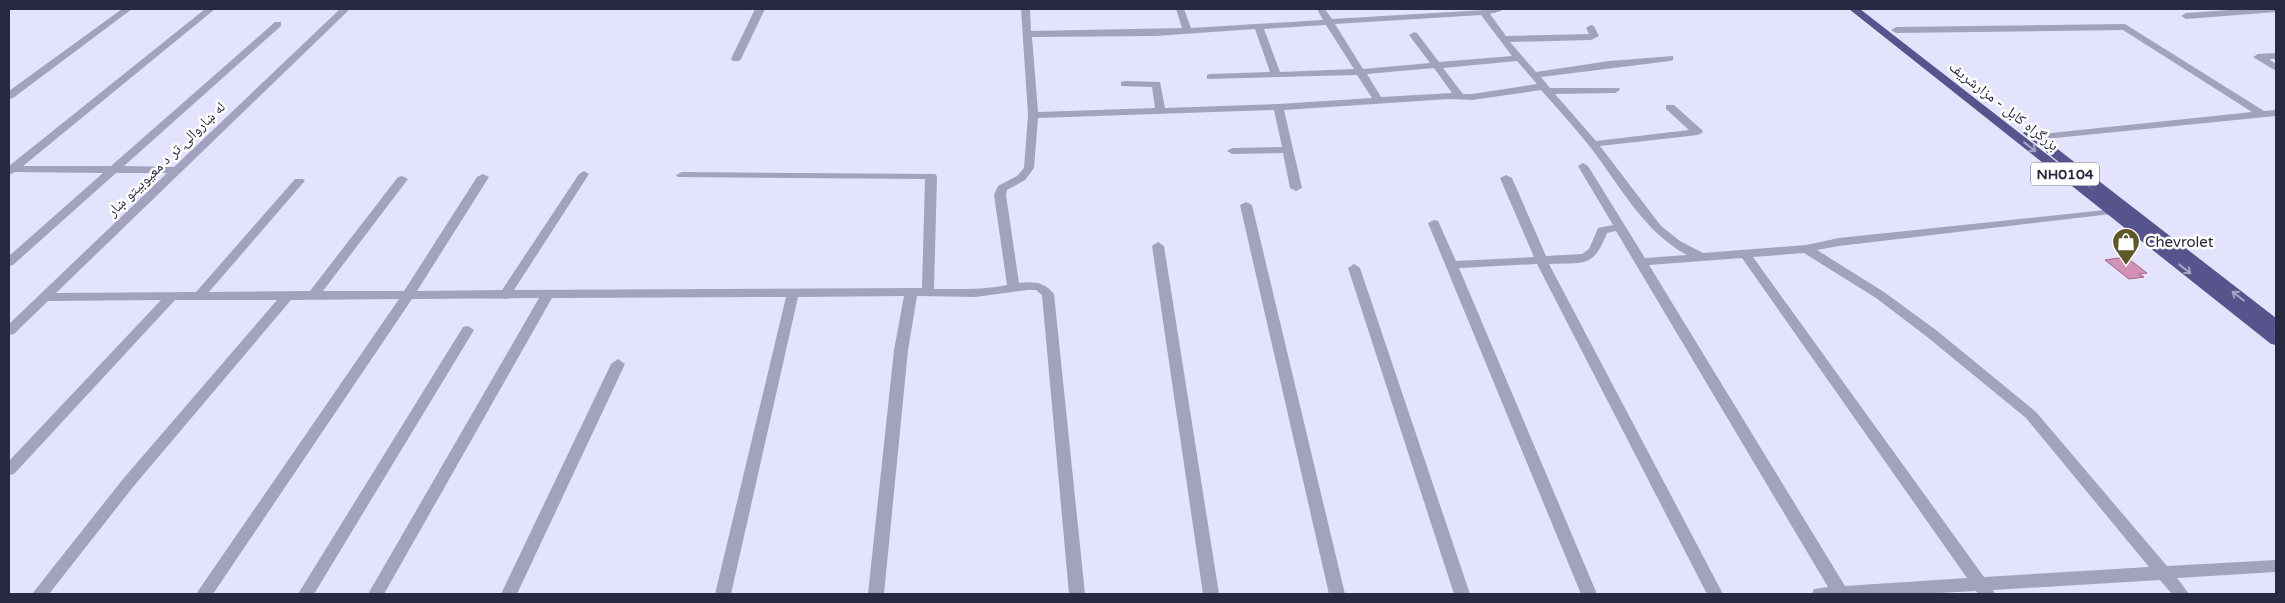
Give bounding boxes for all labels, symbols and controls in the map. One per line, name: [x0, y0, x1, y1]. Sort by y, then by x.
street label: بزرگراه کابل - مزارشریف: [1945, 58, 2062, 155]
street label: له ښاروالۍ تر د معیوبیتو ښار: [102, 98, 230, 222]
one-way arrow: [2023, 141, 2036, 152]
road number: NH0104: [2031, 162, 2099, 185]
shop icon: Chevrolet: [2111, 227, 2141, 266]
place label: Chevrolet: [2145, 233, 2214, 251]
one-way arrow: [2179, 263, 2192, 274]
one-way arrow: [2232, 290, 2245, 301]

